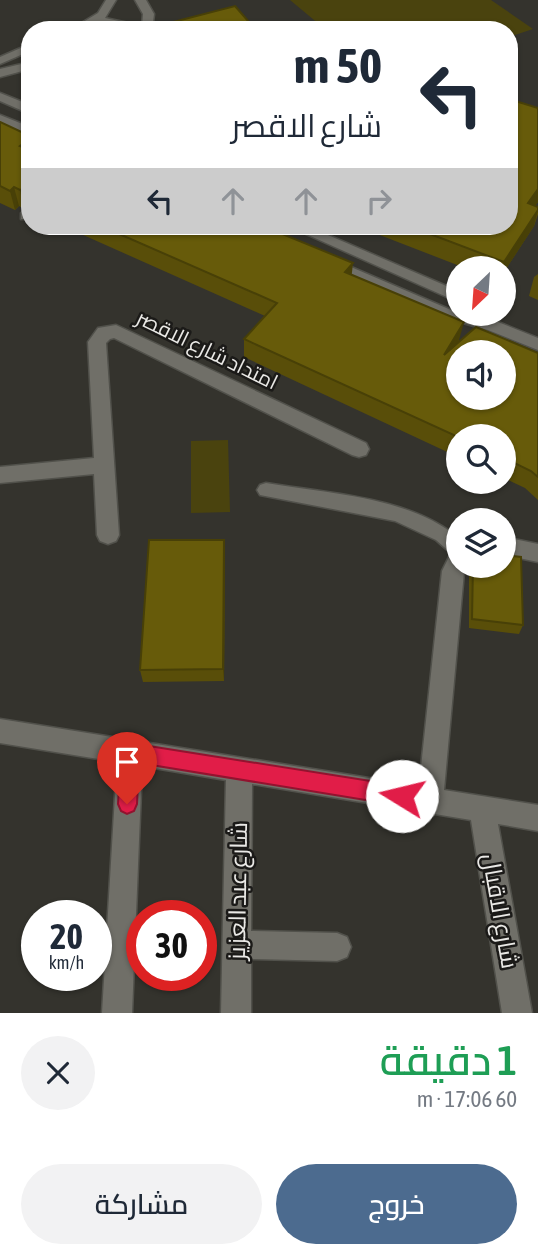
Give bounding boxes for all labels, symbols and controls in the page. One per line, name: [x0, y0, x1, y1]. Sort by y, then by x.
text: 50 m: [294, 37, 382, 93]
icon: left: [406, 49, 497, 140]
text: شارع الاقصر: [231, 107, 382, 144]
icon: left: [141, 182, 179, 220]
icon: ahead: [214, 182, 252, 220]
icon: ahead: [287, 182, 325, 220]
icon: right: [360, 182, 398, 220]
north arrow: [446, 256, 516, 326]
map controls: [446, 256, 516, 578]
street label: امتداد شارع الاقصر: [131, 304, 282, 396]
button: sound: [446, 340, 516, 410]
button: search: [446, 424, 516, 494]
button: layers: [446, 508, 516, 578]
pin: [97, 732, 157, 804]
icon: arrive: [108, 743, 146, 781]
position arrow: [365, 759, 439, 833]
street label: شارع عبد العزيز: [223, 822, 255, 962]
street label: شارع الاقبال: [474, 851, 524, 971]
speed limit sign: 30: [126, 900, 217, 991]
text: 20: [50, 916, 83, 956]
text: km/h: [49, 952, 84, 973]
button: close: [21, 1036, 95, 1110]
text: 1 دقيقة: [380, 1036, 517, 1084]
text: 60 m · 17:06: [417, 1086, 517, 1112]
button: مشاركة: [21, 1164, 262, 1244]
button: خروج: [276, 1164, 517, 1244]

